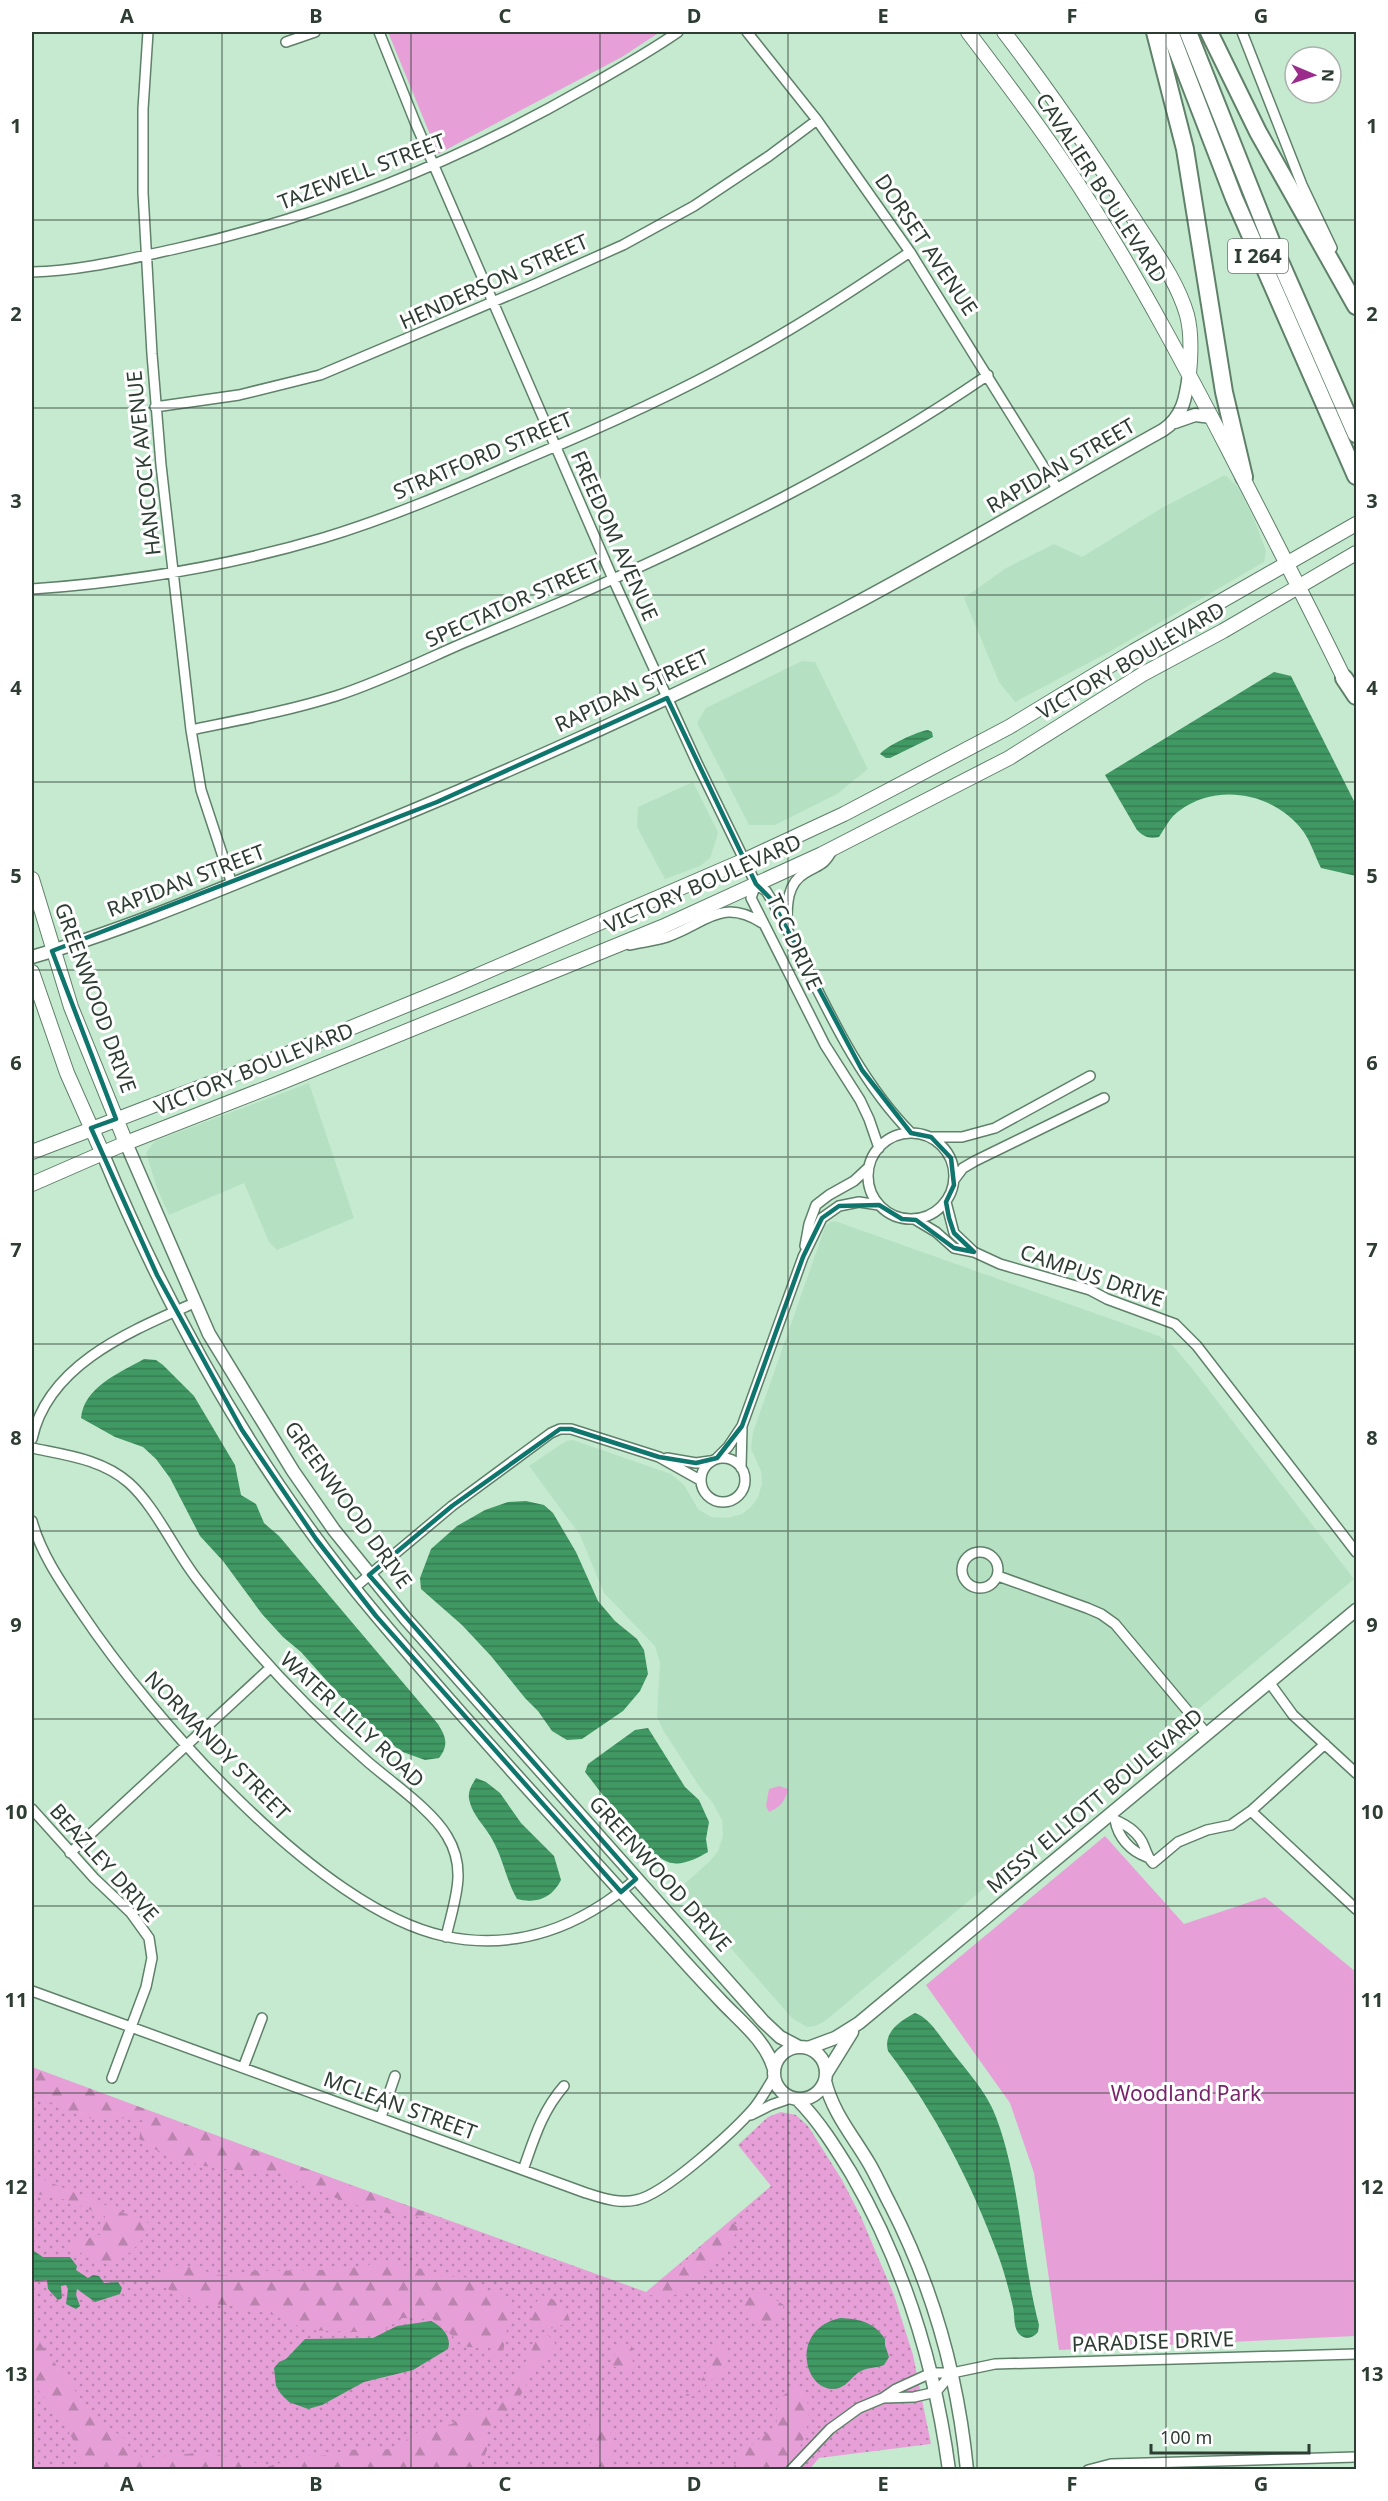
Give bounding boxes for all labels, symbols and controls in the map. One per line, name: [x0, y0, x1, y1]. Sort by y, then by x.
text: A: [120, 2, 134, 29]
text: B: [309, 2, 323, 29]
text: C: [499, 2, 512, 29]
text: D: [687, 2, 701, 29]
text: E: [877, 2, 889, 29]
text: F: [1067, 2, 1077, 29]
text: G: [1254, 2, 1268, 29]
north arrow: [1283, 45, 1343, 105]
text: N: [1317, 69, 1339, 82]
street label: CAVALIER BOULEVARD: [1030, 87, 1174, 288]
text: 1: [10, 112, 22, 139]
text: 1: [1366, 112, 1378, 139]
street label: TAZEWELL STREET: [274, 126, 450, 216]
street label: DORSET AVENUE: [869, 168, 985, 321]
street label: HENDERSON STREET: [395, 227, 593, 335]
road number: I 264: [1228, 239, 1288, 273]
text: 2: [10, 300, 22, 327]
text: 2: [1366, 300, 1378, 327]
street label: HANCOCK AVENUE: [119, 369, 167, 557]
street label: STRATFORD STREET: [389, 404, 577, 506]
street label: RAPIDAN STREET: [981, 411, 1140, 519]
street label: FREEDOM AVENUE: [565, 446, 665, 625]
text: 3: [10, 487, 22, 514]
text: 3: [1366, 487, 1378, 514]
street label: SPECTATOR STREET: [421, 551, 605, 653]
street label: VICTORY BOULEVARD: [1031, 595, 1230, 725]
street label: RAPIDAN STREET: [550, 642, 714, 738]
text: 4: [10, 674, 22, 701]
text: 4: [1366, 674, 1378, 701]
street label: VICTORY BOULEVARD: [600, 827, 805, 939]
street label: RAPIDAN STREET: [103, 837, 269, 923]
text: 5: [10, 862, 22, 889]
text: 5: [1366, 862, 1378, 889]
street label: TCC DRIVE: [761, 889, 829, 994]
street label: GREENWOOD DRIVE: [49, 899, 143, 1097]
street label: VICTORY BOULEVARD: [150, 1015, 357, 1121]
text: 6: [10, 1049, 22, 1076]
text: 6: [1366, 1049, 1378, 1076]
text: 7: [10, 1236, 22, 1263]
text: 7: [1366, 1236, 1378, 1263]
street label: CAMPUS DRIVE: [1017, 1237, 1168, 1313]
street label: GREENWOOD DRIVE: [279, 1415, 419, 1594]
text: 8: [10, 1424, 22, 1451]
text: 8: [1366, 1424, 1378, 1451]
text: 9: [10, 1611, 22, 1638]
text: 9: [1366, 1611, 1378, 1638]
street label: WATER LILLY ROAD: [275, 1645, 431, 1793]
street label: NORMANDY STREET: [139, 1665, 297, 1826]
street label: MISSY ELLIOTT BOULEVARD: [980, 1701, 1208, 1899]
street label: GREENWOOD DRIVE: [583, 1790, 738, 1957]
street label: BEAZLEY DRIVE: [44, 1797, 166, 1928]
text: 10: [5, 1798, 27, 1825]
text: 10: [1361, 1798, 1383, 1825]
text: 11: [5, 1986, 27, 2013]
text: 11: [1361, 1986, 1383, 2013]
street label: MCLEAN STREET: [320, 2064, 481, 2146]
park label: Woodland Park: [1111, 2079, 1262, 2107]
text: 12: [5, 2173, 27, 2200]
text: 12: [1361, 2173, 1383, 2200]
street label: PARADISE DRIVE: [1071, 2324, 1235, 2358]
text: 13: [5, 2360, 27, 2387]
text: 13: [1361, 2360, 1383, 2387]
scale bar: [1151, 2417, 1308, 2455]
text: 100 m: [1160, 2425, 1212, 2449]
text: A: [120, 2470, 134, 2497]
text: B: [309, 2470, 323, 2497]
text: C: [499, 2470, 512, 2497]
text: D: [687, 2470, 701, 2497]
text: E: [877, 2470, 889, 2497]
text: F: [1067, 2470, 1077, 2497]
text: G: [1254, 2470, 1268, 2497]

